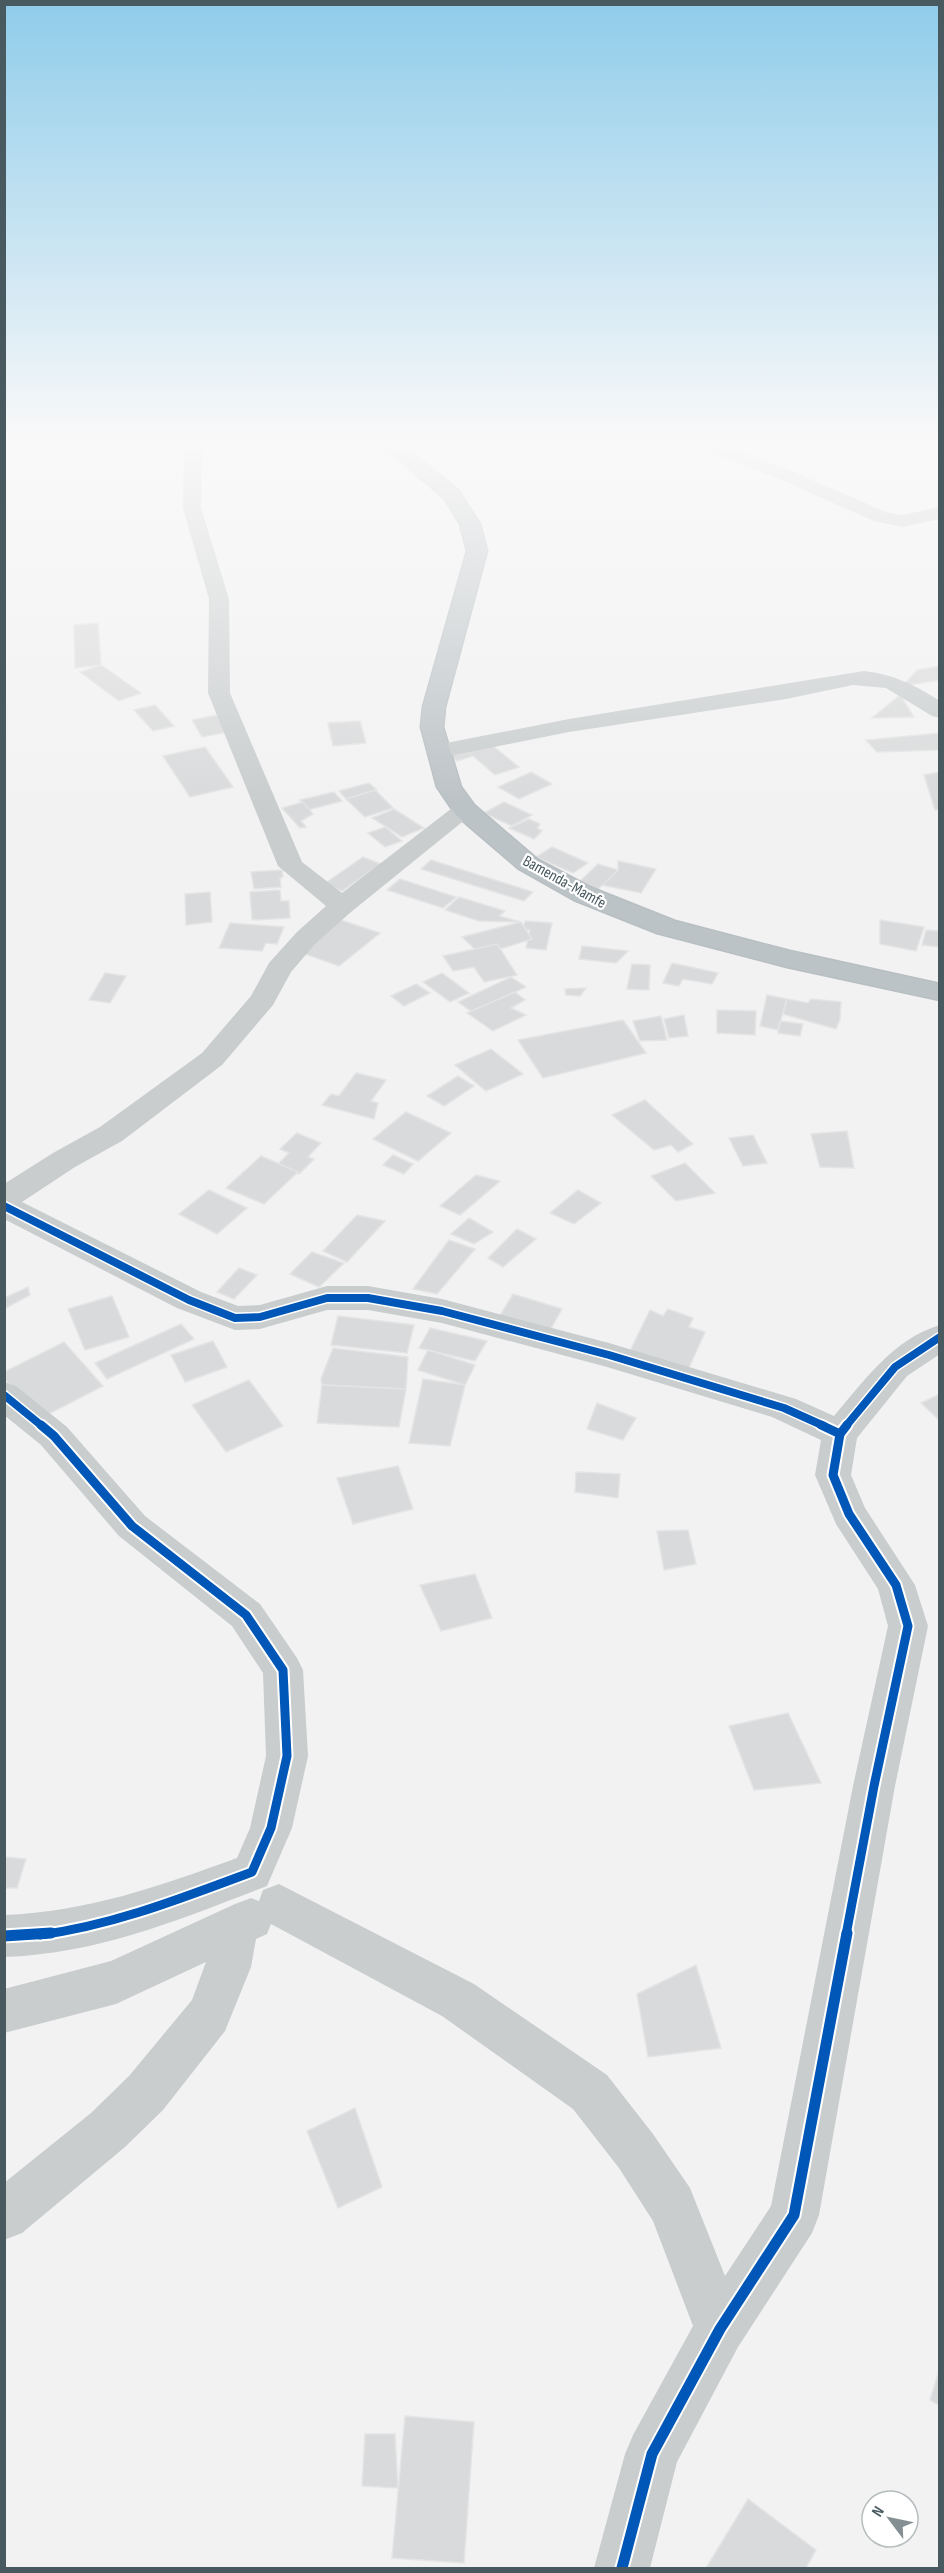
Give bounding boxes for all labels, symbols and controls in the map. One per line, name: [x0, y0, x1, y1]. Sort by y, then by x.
street label: Bamenda-Mamfe: [519, 852, 609, 913]
north arrow: [860, 2489, 920, 2549]
text: N: [868, 2503, 889, 2521]

